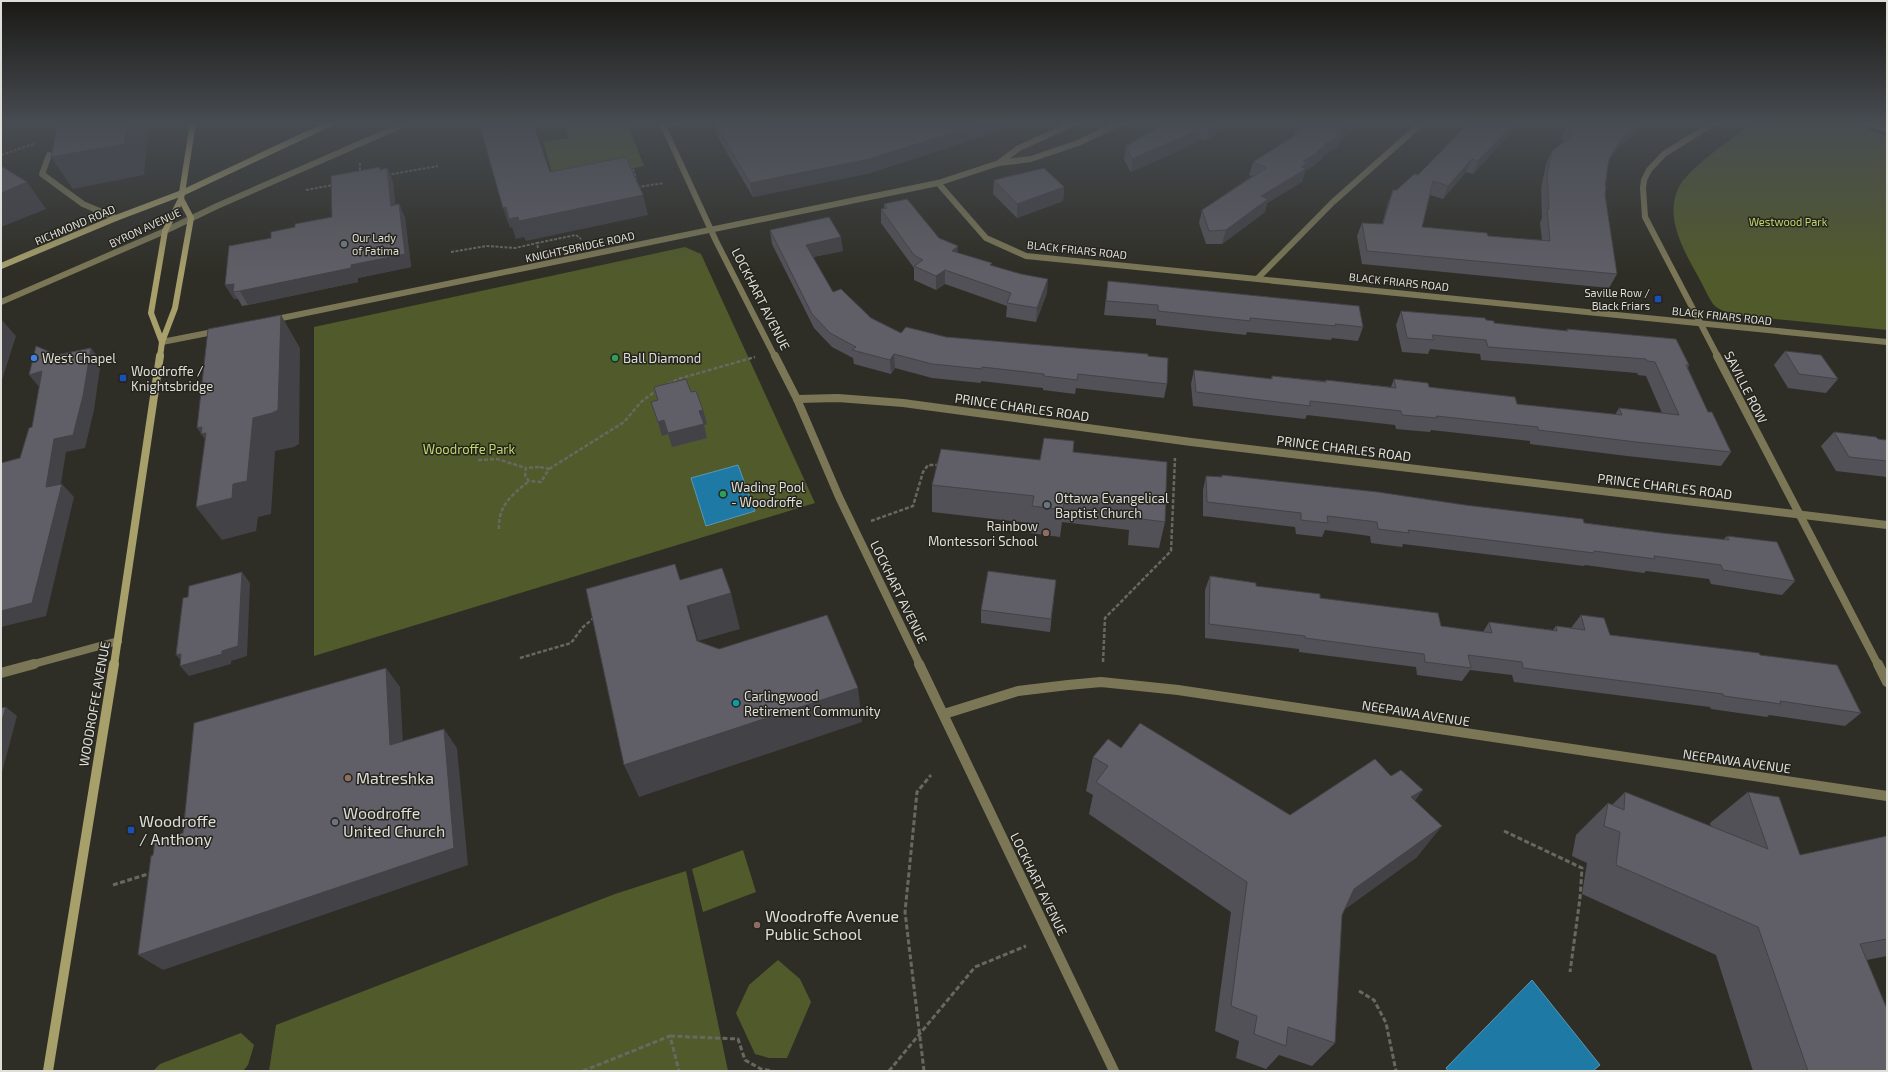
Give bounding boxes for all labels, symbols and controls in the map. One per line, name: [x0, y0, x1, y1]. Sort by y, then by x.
street label: RICHMOND ROAD: [33, 202, 117, 247]
street label: BYRON AVENUE: [107, 205, 183, 250]
park label: Westwood Park: [1749, 215, 1828, 228]
street label: KNIGHTSBRIDGE ROAD: [524, 229, 636, 264]
place label: Our Lady of Fatima: [352, 231, 399, 257]
street label: BLACK FRIARS ROAD: [1026, 238, 1128, 261]
marker: Our Lady of Fatima: [339, 239, 349, 249]
street label: LOCKHART AVENUE: [728, 245, 794, 353]
street label: BLACK FRIARS ROAD: [1348, 270, 1450, 293]
place label: Saville Row / Black Friars: [1584, 286, 1650, 312]
marker: Saville Row / Black Friars: [1653, 294, 1663, 304]
street label: BLACK FRIARS ROAD: [1671, 304, 1773, 327]
street label: SAVILLE ROW: [1721, 348, 1771, 426]
place label: West Chapel: [42, 350, 116, 366]
place label: Ball Diamond: [623, 350, 701, 366]
marker: West Chapel: [29, 353, 39, 363]
marker: Ball Diamond: [610, 353, 620, 363]
place label: Woodroffe / Knightsbridge: [131, 363, 213, 394]
marker: Woodroffe / Knightsbridge: [118, 373, 128, 383]
street label: PRINCE CHARLES ROAD: [954, 390, 1090, 424]
street label: PRINCE CHARLES ROAD: [1276, 432, 1412, 464]
park label: Woodroffe Park: [423, 441, 516, 457]
street label: PRINCE CHARLES ROAD: [1597, 470, 1733, 502]
place label: Wading Pool - Woodroffe: [731, 479, 805, 510]
marker: Wading Pool - Woodroffe: [718, 489, 728, 499]
place label: Ottawa Evangelical Baptist Church: [1055, 490, 1169, 521]
marker: Ottawa Evangelical Baptist Church: [1042, 500, 1052, 510]
place label: Rainbow Montessori School: [928, 518, 1038, 549]
marker: Rainbow Montessori School: [1041, 528, 1051, 538]
street label: LOCKHART AVENUE: [867, 538, 931, 646]
street label: WOODROFFE AVENUE: [75, 640, 113, 768]
place label: Carlingwood Retirement Community: [744, 688, 881, 719]
street label: NEEPAWA AVENUE: [1361, 697, 1471, 729]
marker: Carlingwood Retirement Community: [731, 698, 741, 708]
street label: NEEPAWA AVENUE: [1682, 745, 1792, 777]
place label: Matreshka: [356, 768, 434, 787]
marker: Matreshka: [343, 773, 353, 783]
place label: Woodroffe United Church: [343, 803, 445, 840]
place label: Woodroffe / Anthony: [139, 811, 216, 848]
marker: Woodroffe United Church: [330, 817, 340, 827]
marker: Woodroffe / Anthony: [126, 825, 136, 835]
street label: LOCKHART AVENUE: [1007, 830, 1071, 938]
place label: Woodroffe Avenue Public School: [765, 906, 899, 943]
marker: Woodroffe Avenue Public School: [752, 920, 762, 930]

